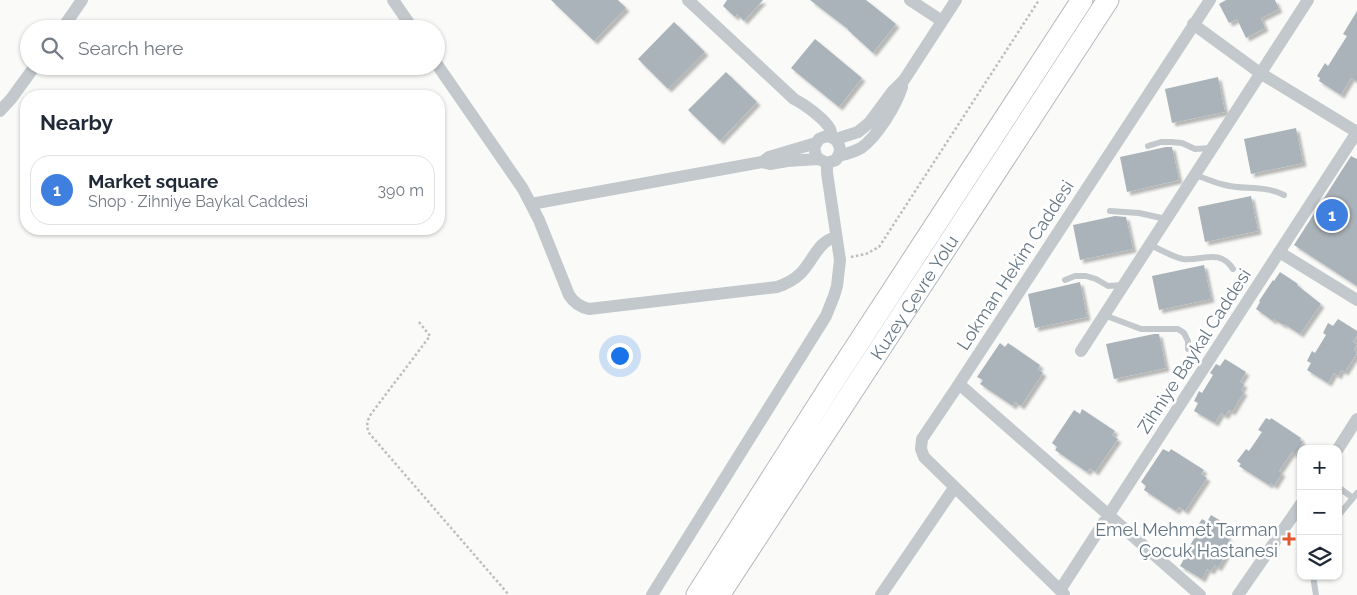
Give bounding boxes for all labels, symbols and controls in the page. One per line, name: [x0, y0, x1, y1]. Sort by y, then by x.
search box: [20, 20, 445, 75]
icon: search: [38, 34, 66, 62]
text: Search here: [78, 37, 184, 59]
text: Nearby: [40, 110, 113, 135]
text: Market square: [88, 170, 219, 192]
street label: Lokman Hekim Caddesi: [952, 176, 1078, 354]
text: 1: [53, 181, 61, 200]
text: 390 m: [378, 181, 424, 200]
text: Shop · Zihniye Baykal Caddesi: [88, 192, 308, 211]
pin: 1: [1316, 196, 1348, 234]
street label: Kuzey Çevre Yolu: [866, 231, 962, 363]
street label: Zihniye Baykal Caddesi: [1133, 265, 1255, 437]
your location: [607, 343, 633, 369]
map controls: [1297, 445, 1342, 580]
button: +: [1297, 445, 1342, 490]
button: −: [1297, 490, 1342, 535]
place label: Emel Mehmet Tarman Çocuk Hastanesi: [1095, 519, 1278, 561]
marker: Emel Mehmet Tarman Çocuk Hastanesi: [1282, 532, 1296, 546]
button: layers: [1297, 535, 1342, 580]

